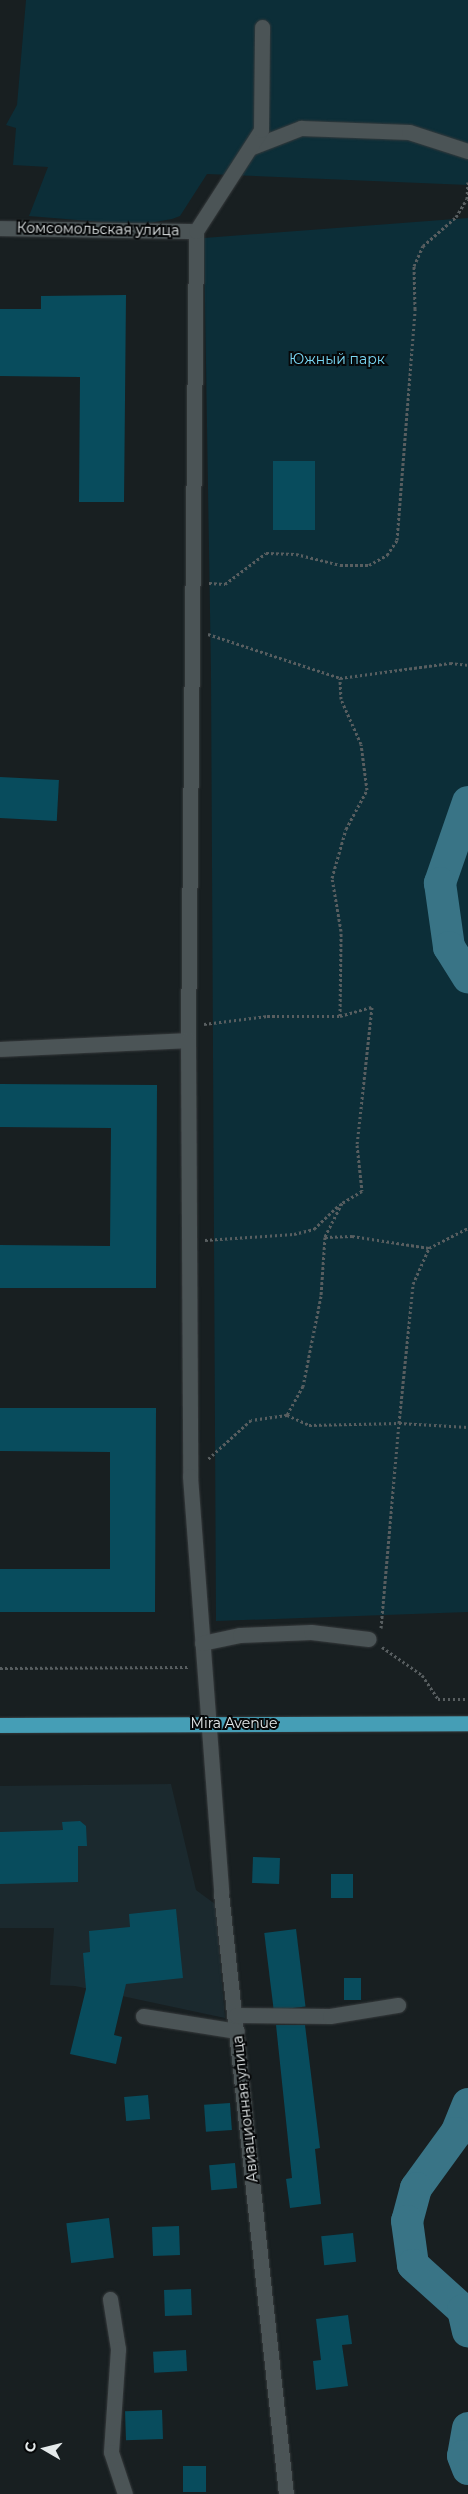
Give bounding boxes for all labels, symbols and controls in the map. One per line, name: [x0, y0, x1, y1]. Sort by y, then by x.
street label: Комсомольская улица: [17, 219, 179, 239]
park label: Южный парк: [289, 351, 385, 367]
street label: Mira Avenue: [191, 1715, 277, 1731]
street label: Авиационная улица: [229, 2035, 261, 2183]
north arrow: [20, 2424, 70, 2474]
text: С: [21, 2441, 40, 2453]

